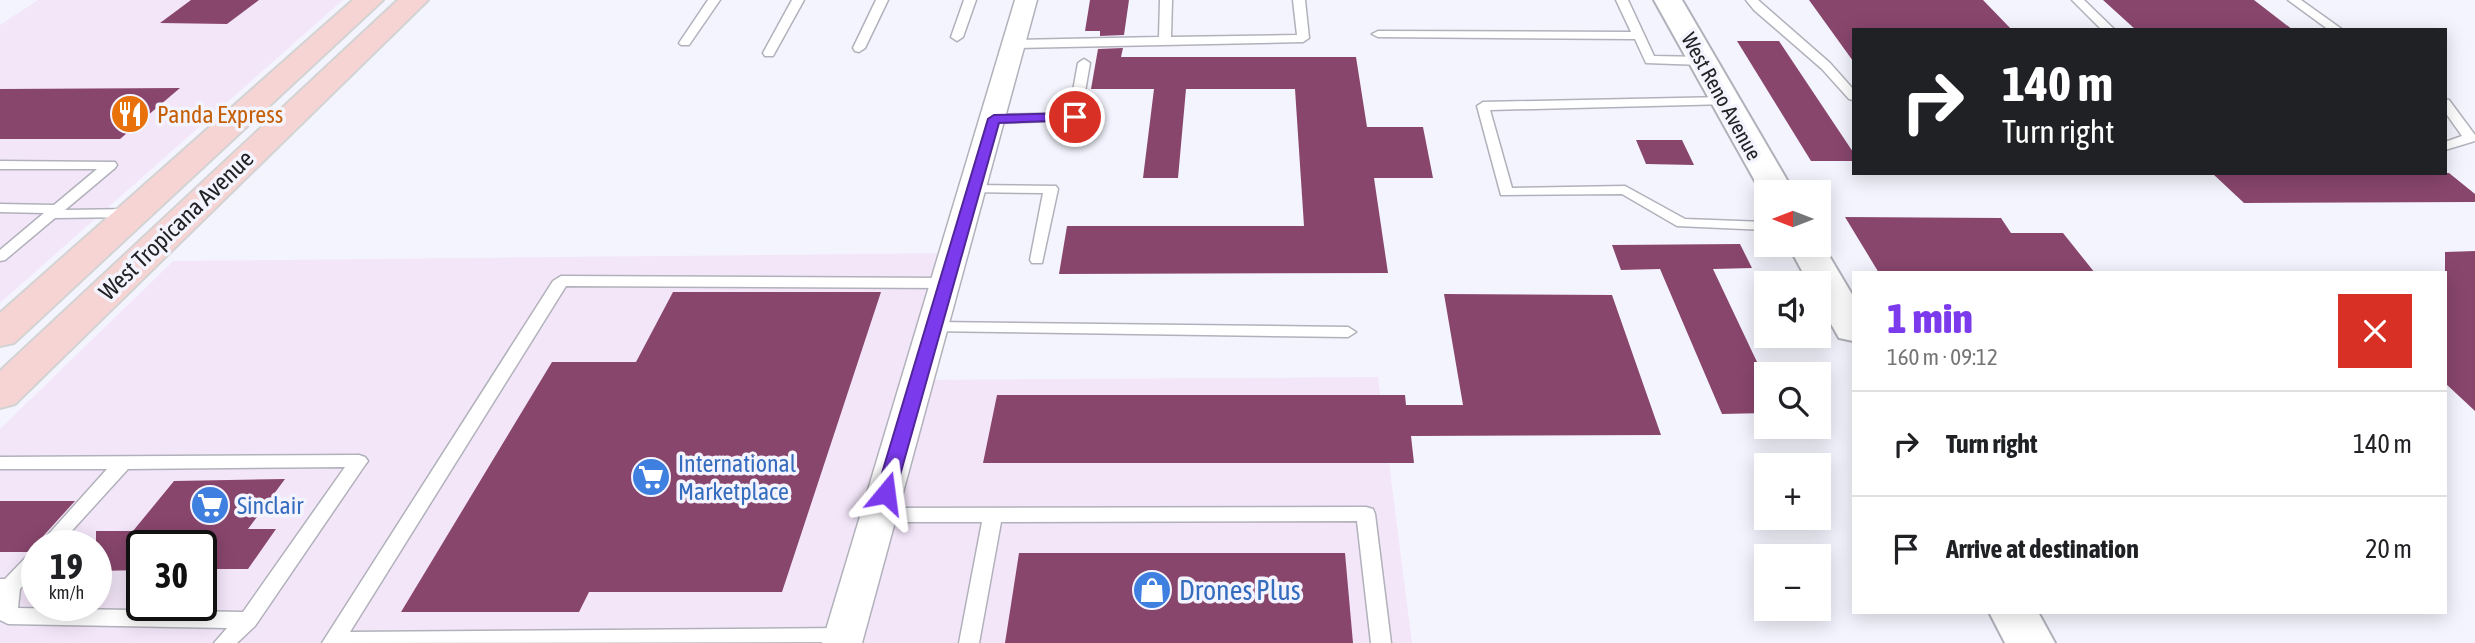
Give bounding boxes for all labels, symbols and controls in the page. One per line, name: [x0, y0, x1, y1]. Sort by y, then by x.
street label: West Reno Avenue: [1677, 28, 1767, 164]
text: 140 m: [2002, 55, 2113, 111]
icon: right: [1887, 56, 1978, 147]
pin: [1045, 87, 1105, 147]
restaurant icon: Panda Express: [109, 93, 151, 135]
icon: arrive: [1056, 98, 1094, 136]
place label: Panda Express: [157, 101, 283, 128]
text: Turn right: [2002, 113, 2115, 150]
street label: West Tropicana Avenue: [94, 145, 258, 305]
north arrow: [1754, 180, 1830, 257]
map controls: [1754, 180, 1831, 621]
button: sound: [1754, 271, 1831, 348]
text: 1 min: [1887, 294, 1973, 342]
button: close: [2338, 294, 2412, 368]
text: 160 m · 09:12: [1887, 344, 1998, 370]
button: search: [1754, 362, 1831, 439]
icon: right: [1887, 425, 1925, 463]
text: Turn right: [1946, 429, 2037, 459]
text: 140 m: [2353, 429, 2412, 459]
place label: International Marketplace: [678, 450, 797, 505]
button: +: [1754, 453, 1831, 530]
supermarket icon: International Marketplace: [630, 456, 672, 498]
position arrow: [849, 456, 923, 530]
supermarket icon: Sinclair: [189, 484, 231, 526]
place label: Sinclair: [237, 492, 304, 519]
speed limit sign: 30: [126, 530, 217, 621]
icon: arrive: [1887, 530, 1925, 568]
text: Arrive at destination: [1946, 534, 2139, 564]
text: 20 m: [2365, 534, 2412, 564]
button: −: [1754, 544, 1831, 621]
text: 19: [50, 546, 83, 586]
shop icon: Drones Plus: [1131, 569, 1173, 611]
place label: Drones Plus: [1179, 574, 1301, 606]
text: km/h: [49, 582, 84, 603]

